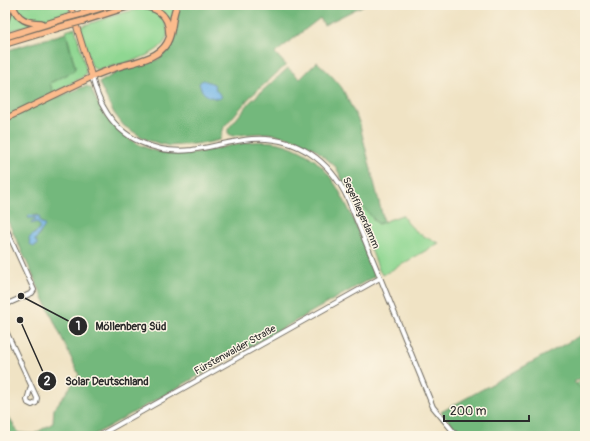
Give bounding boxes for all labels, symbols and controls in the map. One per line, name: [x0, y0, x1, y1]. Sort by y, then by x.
street label: Segelfliegerdamm: [340, 175, 382, 251]
callout: Möllenberg Süd: [68, 315, 174, 338]
text: 1: [76, 319, 80, 334]
text: Möllenberg Süd: [96, 320, 166, 333]
street label: Fürstenwalder Straße: [192, 323, 278, 377]
callout: Solar Deutschland: [37, 370, 157, 393]
text: 2: [44, 374, 51, 389]
text: Solar Deutschland: [65, 375, 149, 388]
scale bar: [444, 397, 529, 423]
text: 200 m: [450, 404, 487, 419]

